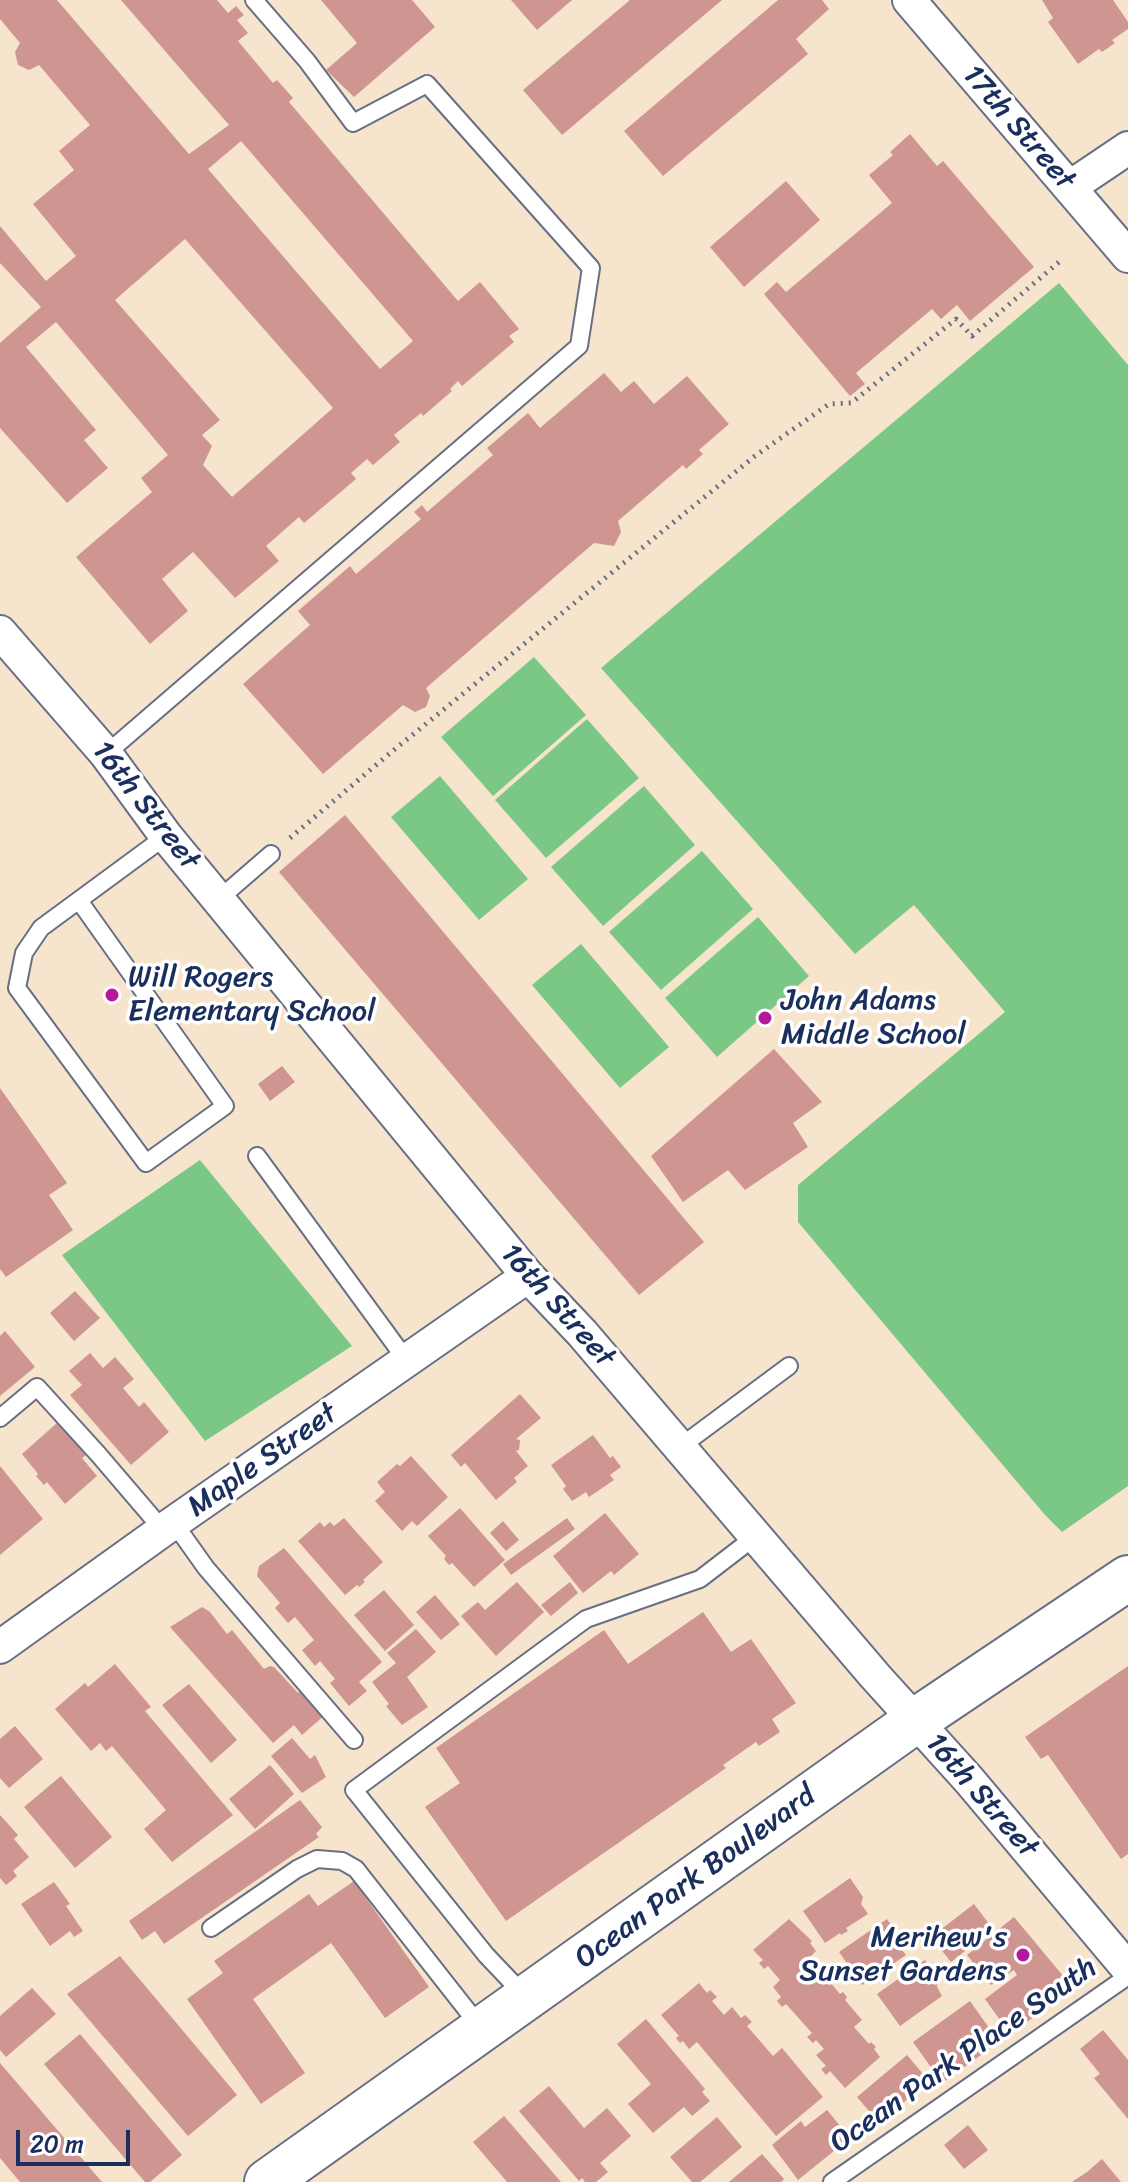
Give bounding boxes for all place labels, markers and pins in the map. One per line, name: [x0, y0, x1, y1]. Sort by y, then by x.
place label: Will Rogers Elementary School: [128, 960, 376, 1030]
place label: John Adams Middle School: [781, 983, 966, 1054]
marker: Will Rogers Elementary School: [103, 986, 121, 1004]
marker: John Adams Middle School: [756, 1009, 774, 1027]
place label: Merihew's Sunset Gardens: [799, 1920, 1007, 1990]
marker: Merihew's Sunset Gardens: [1014, 1946, 1032, 1964]

